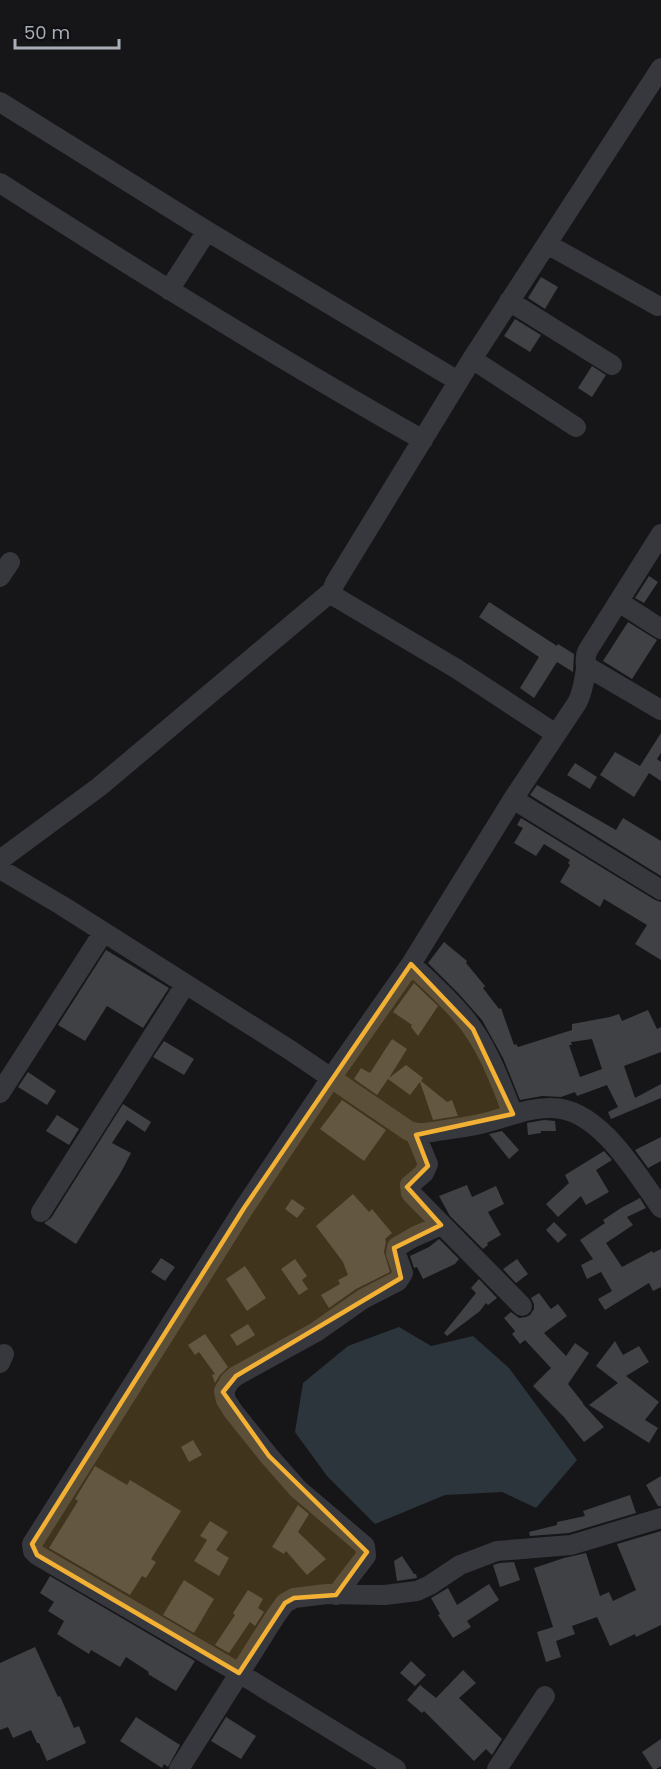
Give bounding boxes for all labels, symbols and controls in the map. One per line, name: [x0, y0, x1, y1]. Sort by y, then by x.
scale bar: [15, 12, 118, 50]
text: 50 m: [24, 20, 70, 45]

